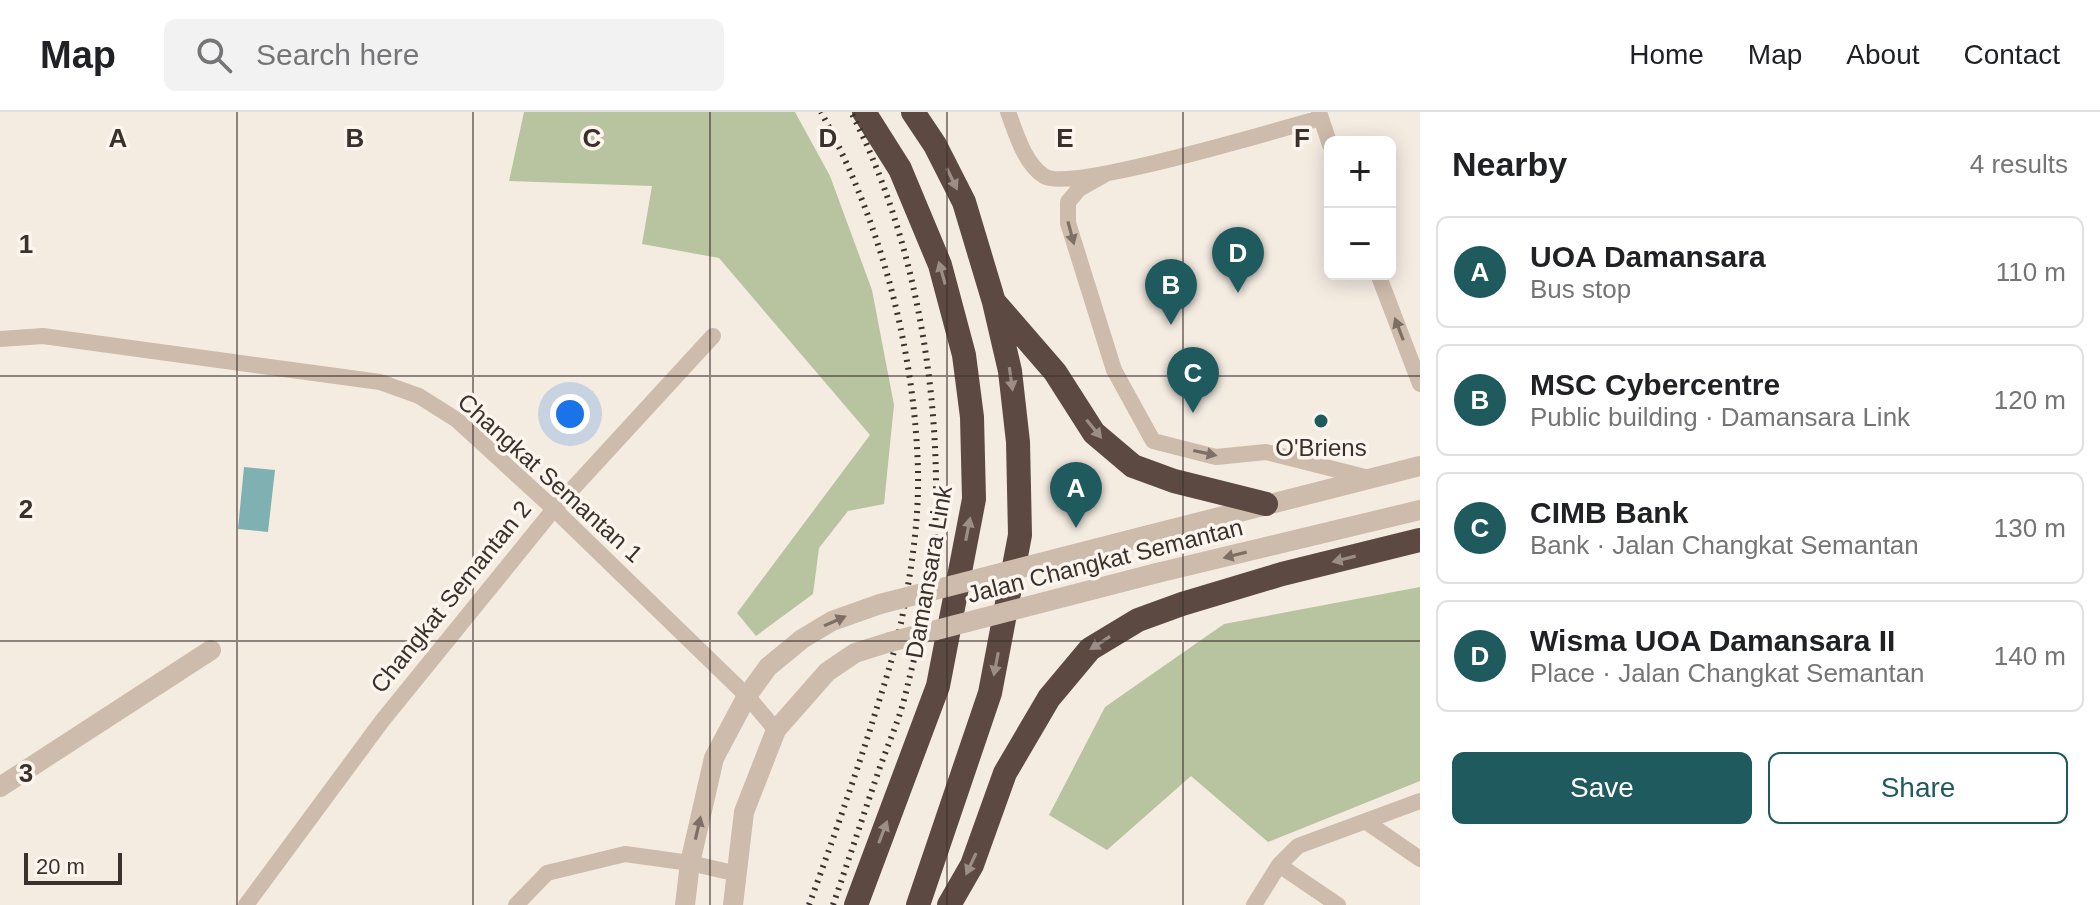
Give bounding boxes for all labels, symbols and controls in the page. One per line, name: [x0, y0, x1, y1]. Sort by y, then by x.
search box: [164, 19, 724, 91]
icon: search: [192, 33, 236, 77]
text: Map: [40, 34, 116, 76]
text: Search here: [256, 38, 419, 71]
text: Home: [1629, 39, 1704, 70]
text: Map: [1748, 39, 1802, 70]
text: About: [1846, 39, 1920, 70]
text: Contact: [1964, 39, 2060, 70]
text: A: [109, 123, 128, 153]
text: B: [346, 123, 364, 153]
text: C: [583, 123, 602, 153]
text: D: [819, 123, 837, 153]
text: E: [1056, 123, 1074, 153]
text: F: [1294, 123, 1310, 153]
map controls: [1324, 136, 1396, 280]
button: +: [1324, 136, 1396, 208]
text: Nearby: [1452, 145, 1567, 183]
text: 4 results: [1970, 149, 2068, 179]
one-way arrow: [945, 168, 959, 191]
button: −: [1324, 208, 1396, 280]
one-way arrow: [1066, 221, 1078, 246]
pin: D: [1212, 227, 1264, 293]
text: 1: [19, 229, 33, 259]
text: UOA Damansara: [1530, 240, 1766, 273]
text: A: [1471, 257, 1489, 287]
text: 110 m: [1996, 257, 2066, 287]
pin: B: [1145, 259, 1197, 325]
one-way arrow: [935, 260, 948, 284]
text: Bus stop: [1530, 274, 1631, 304]
one-way arrow: [1392, 317, 1405, 341]
pin: C: [1167, 347, 1219, 413]
one-way arrow: [1005, 367, 1018, 392]
text: MSC Cybercentre: [1530, 368, 1780, 401]
text: B: [1471, 385, 1489, 415]
text: 120 m: [1994, 385, 2066, 415]
street label: Changkat Semantan 1: [453, 388, 648, 568]
your location: [550, 394, 590, 434]
text: Public building · Damansara Link: [1530, 402, 1910, 432]
marker: O'Briens: [1312, 412, 1330, 430]
one-way arrow: [1086, 419, 1103, 440]
place label: O'Briens: [1275, 434, 1367, 461]
one-way arrow: [1192, 447, 1217, 460]
pin: A: [1050, 462, 1102, 528]
street label: Damansara Link: [900, 483, 957, 660]
text: 2: [19, 494, 33, 524]
street label: Changkat Semantan 2: [365, 495, 536, 698]
text: CIMB Bank: [1530, 496, 1688, 529]
street label: Jalan Changkat Semantan: [964, 513, 1245, 608]
text: C: [1471, 513, 1489, 543]
text: 130 m: [1994, 513, 2066, 543]
one-way arrow: [963, 516, 975, 541]
text: Bank · Jalan Changkat Semantan: [1530, 530, 1919, 560]
one-way arrow: [1223, 549, 1248, 561]
one-way arrow: [1332, 553, 1357, 565]
one-way arrow: [824, 614, 847, 628]
text: Wisma UOA Damansara II: [1530, 624, 1895, 657]
one-way arrow: [1089, 636, 1111, 650]
text: D: [1471, 641, 1489, 671]
text: 140 m: [1994, 641, 2066, 671]
one-way arrow: [989, 652, 1002, 677]
text: Place · Jalan Changkat Semantan: [1530, 658, 1925, 688]
button: Save: [1452, 752, 1752, 824]
button: Share: [1768, 752, 2068, 824]
text: 3: [19, 758, 33, 788]
one-way arrow: [692, 816, 705, 841]
one-way arrow: [877, 820, 890, 844]
scale bar: [24, 849, 122, 885]
one-way arrow: [964, 853, 978, 876]
text: 20 m: [36, 854, 85, 879]

